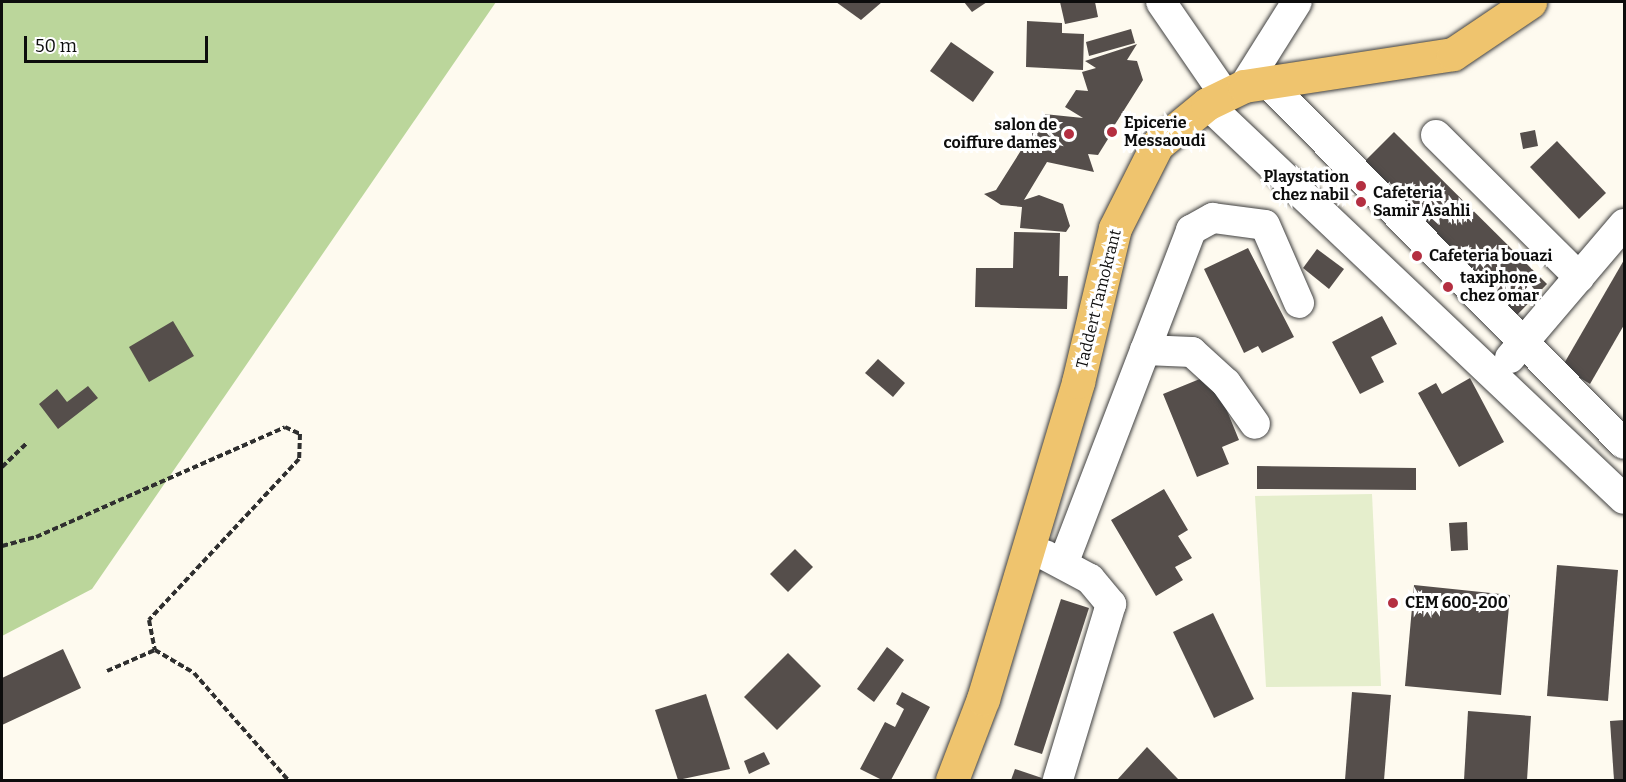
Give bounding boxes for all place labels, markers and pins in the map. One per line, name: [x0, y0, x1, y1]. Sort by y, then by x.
place label: Epicerie Messaoudi: [1124, 113, 1205, 151]
place label: salon de coiffure dames: [944, 115, 1057, 153]
marker: Epicerie Messaoudi: [1105, 125, 1119, 139]
marker: salon de coiffure dames: [1062, 127, 1076, 141]
place label: Playstation chez nabil: [1263, 167, 1349, 205]
marker: Playstation chez nabil: [1354, 179, 1368, 193]
place label: Cafeteria Samir Asahli: [1373, 183, 1470, 221]
marker: Cafeteria Samir Asahli: [1354, 195, 1368, 209]
place label: Cafeteria bouazi: [1429, 246, 1552, 266]
marker: Cafeteria bouazi: [1410, 249, 1424, 263]
place label: taxiphone chez omar: [1460, 268, 1539, 306]
marker: taxiphone chez omar: [1441, 280, 1455, 294]
place label: CEM 600-200: [1405, 593, 1508, 613]
marker: CEM 600-200: [1386, 596, 1400, 610]

